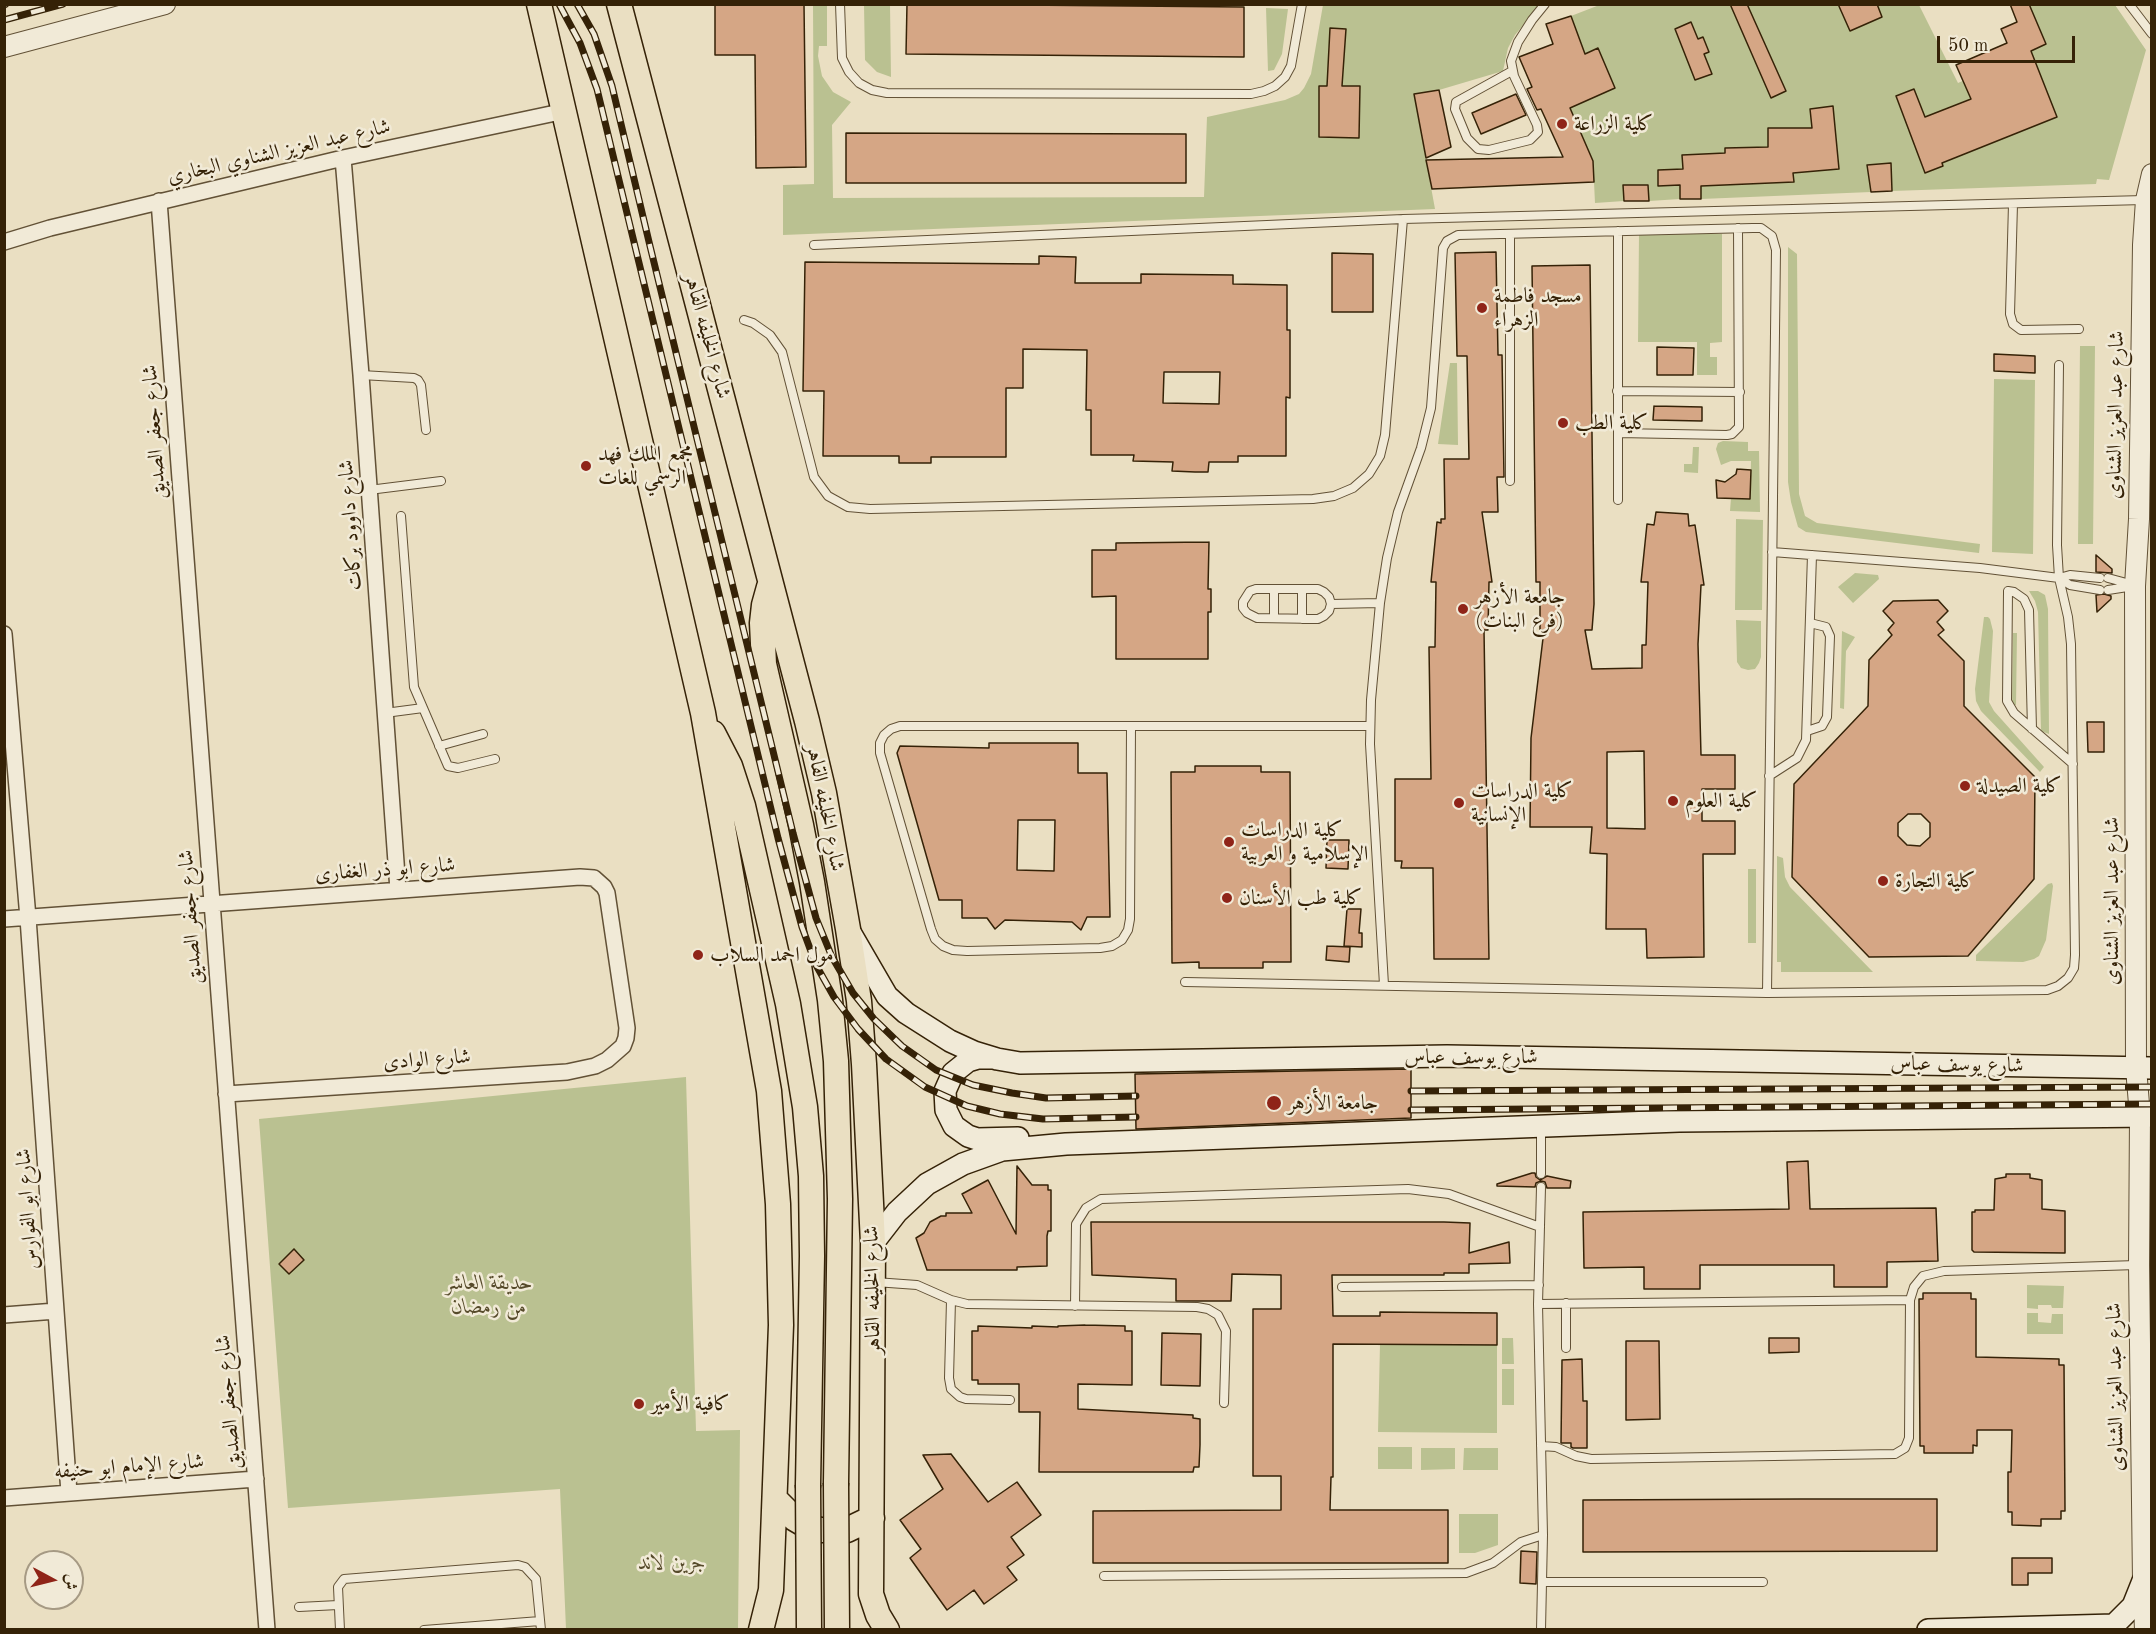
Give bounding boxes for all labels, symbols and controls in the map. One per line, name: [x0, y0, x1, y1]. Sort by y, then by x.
scale bar: [1940, 24, 2078, 62]
text: 50 m: [1948, 37, 1988, 55]
place label: كلية الزراعة: [1574, 111, 1654, 137]
street label: شارع عبد العزيز الشناوي البخاري: [165, 114, 393, 190]
marker: كلية الزراعة: [1555, 117, 1569, 131]
street label: شارع الخليفه القاهر: [678, 271, 736, 401]
place label: مسجد فاطمة الزهراء: [1494, 283, 1582, 333]
marker: مسجد فاطمة الزهراء: [1475, 301, 1489, 315]
street label: شارع عبد العزيز الشناوى: [2102, 331, 2130, 499]
street label: شارع جعفر الصديق: [138, 364, 172, 500]
place label: كلية الطب: [1575, 410, 1649, 436]
marker: كلية الطب: [1556, 416, 1570, 430]
place label: مجمع الملك فهد الرسمي للغات: [598, 441, 693, 491]
street label: شارع داوود بركات: [334, 459, 368, 591]
marker: مجمع الملك فهد الرسمي للغات: [579, 459, 593, 473]
place label: جامعة الأزهر (فرع البنات): [1475, 584, 1565, 634]
marker: جامعة الأزهر (فرع البنات): [1456, 602, 1470, 616]
street label: شارع الخليفه القاهر: [800, 742, 850, 874]
place label: كلية الصيدلة: [1977, 773, 2062, 799]
place label: كلية الدراسات الإنسانية: [1471, 778, 1573, 828]
marker: كلية الصيدلة: [1958, 779, 1972, 793]
place label: كلية العلوم: [1685, 788, 1758, 814]
marker: كلية العلوم: [1666, 794, 1680, 808]
marker: كلية الدراسات الإنسانية: [1452, 796, 1466, 810]
place label: كلية الدراسات الإسلامية و العربية: [1241, 817, 1368, 867]
street label: شارع عبد العزيز الشناوى: [2099, 817, 2125, 985]
marker: كلية الدراسات الإسلامية و العربية: [1222, 835, 1236, 849]
street label: شارع جعفر الصديق: [174, 849, 208, 985]
street label: شارع ابو ذر الغفارى: [314, 853, 456, 887]
place label: كلية التجارة: [1895, 868, 1976, 894]
marker: كلية التجارة: [1876, 874, 1890, 888]
place label: كلية طب الأسنان: [1239, 885, 1363, 911]
marker: كلية طب الأسنان: [1220, 891, 1234, 905]
place label: مول احمد السلاب: [710, 942, 834, 968]
marker: مول احمد السلاب: [691, 948, 705, 962]
street label: شارع الوادى: [382, 1044, 472, 1076]
street label: شارع يوسف عباس: [1404, 1044, 1538, 1070]
street label: شارع يوسف عباس: [1890, 1051, 2024, 1079]
place label: جامعة الأزهر: [1288, 1090, 1378, 1116]
marker: جامعة الأزهر: [1265, 1094, 1283, 1112]
street label: شارع ابو الفوارس: [11, 1148, 45, 1270]
street label: شارع الخليفه القاهر: [859, 1225, 887, 1355]
park label: حديقة العاشر من رمضان: [445, 1270, 533, 1320]
street label: شارع عبد العزيز الشناوى: [2102, 1303, 2130, 1471]
street label: شارع جعفر الصديق: [211, 1334, 247, 1470]
place label: كافية الأمير: [651, 1391, 730, 1417]
marker: كافية الأمير: [632, 1397, 646, 1411]
street label: شارع الإمام ابو حنيفه: [53, 1449, 205, 1485]
north arrow: [24, 1550, 84, 1610]
park label: جرين لاند: [638, 1550, 706, 1576]
text: ش: [61, 1573, 79, 1591]

